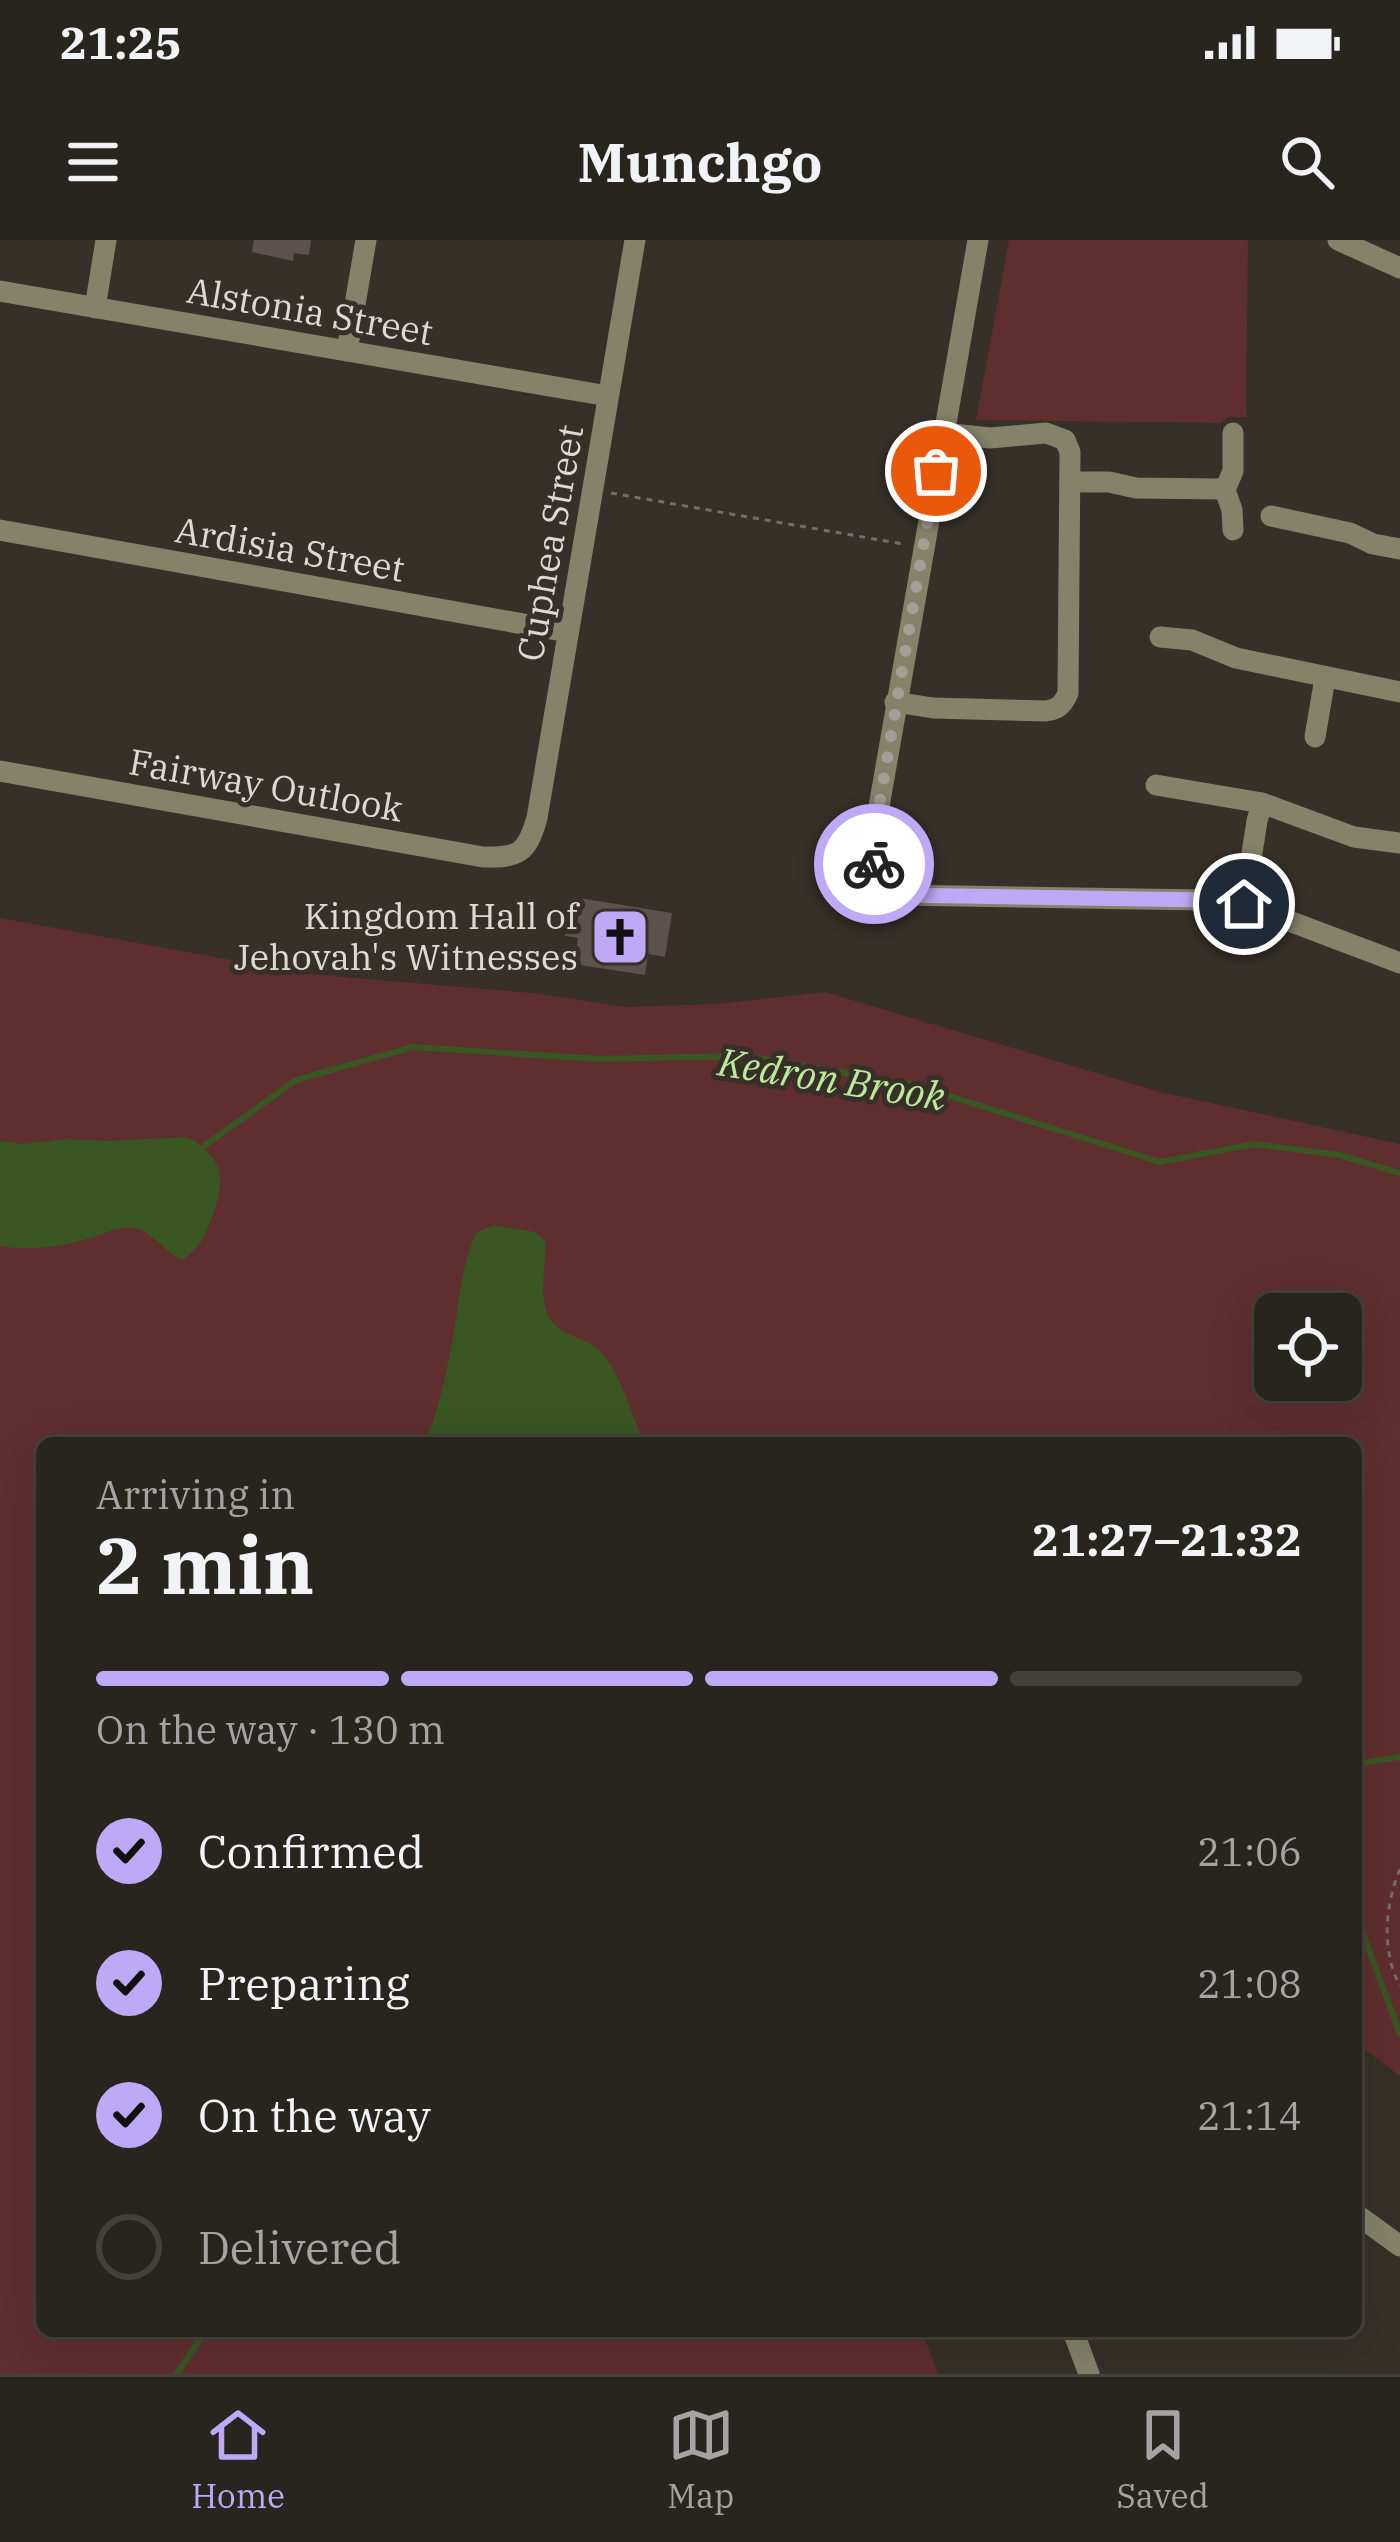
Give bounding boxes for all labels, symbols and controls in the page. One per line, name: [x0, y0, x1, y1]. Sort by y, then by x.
text: 21:25: [60, 13, 182, 71]
text: Munchgo: [578, 127, 822, 197]
icon: menu: [60, 129, 126, 195]
icon: search: [1274, 129, 1340, 195]
street label: Alstonia Street: [183, 266, 437, 355]
pin: [885, 420, 987, 522]
street label: Cuphea Street: [506, 421, 593, 665]
icon: bag: [903, 438, 969, 504]
street label: Ardisia Street: [172, 505, 408, 592]
street label: Fairway Outlook: [125, 737, 407, 832]
courier: [814, 804, 934, 924]
icon: bike: [841, 831, 907, 897]
pin: [1193, 853, 1295, 955]
icon: home: [1211, 871, 1277, 937]
place label: Kingdom Hall of Jehovah's Witnesses: [234, 892, 581, 980]
church icon: Kingdom Hall of Jehovah's Witnesses: [589, 906, 651, 968]
water label: Kedron Brook: [714, 1035, 950, 1122]
map controls: [1254, 1293, 1362, 1401]
button: locate: [1254, 1293, 1362, 1401]
text: Arriving in: [96, 1469, 295, 1520]
text: 21:27–21:32: [1032, 1510, 1302, 1568]
text: 2 min: [96, 1514, 314, 1615]
text: On the way · 130 m: [96, 1704, 445, 1755]
icon: check: [96, 1818, 162, 1884]
text: Confirmed: [198, 1822, 424, 1880]
text: 21:06: [1197, 1826, 1302, 1877]
icon: check: [96, 1950, 162, 2016]
text: Preparing: [198, 1954, 410, 2012]
text: 21:08: [1197, 1958, 1302, 2009]
icon: check: [96, 2082, 162, 2148]
text: On the way: [198, 2086, 431, 2144]
text: 21:14: [1197, 2090, 1302, 2141]
text: Delivered: [198, 2218, 401, 2276]
tab: Home: [191, 2402, 285, 2517]
tab: Map: [667, 2402, 734, 2517]
tab: Saved: [1116, 2402, 1209, 2517]

